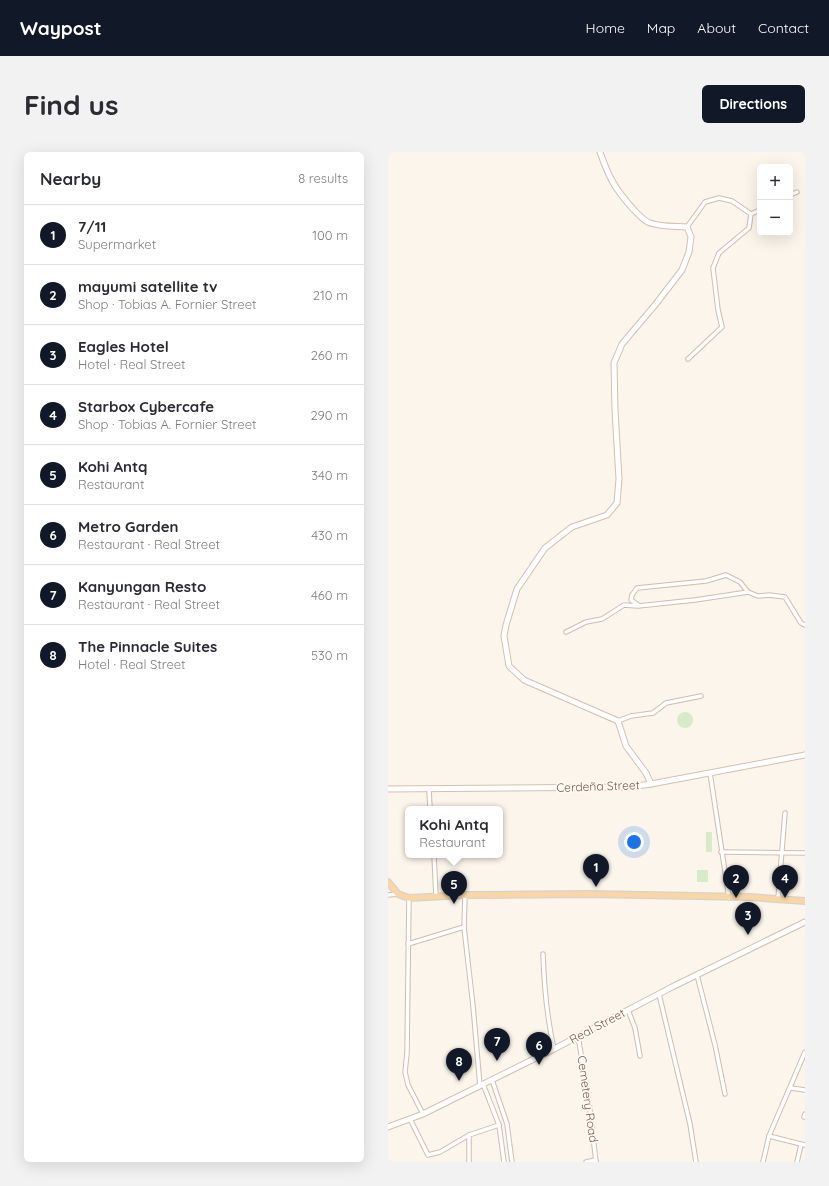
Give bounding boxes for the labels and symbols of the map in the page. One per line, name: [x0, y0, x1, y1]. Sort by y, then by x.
street label: Cerdeña Street: [556, 777, 640, 795]
your location: [624, 832, 644, 852]
pin: 1: [583, 854, 609, 887]
pin: 2: [723, 865, 749, 898]
pin: 4: [772, 865, 798, 898]
pin: 5: [441, 871, 467, 904]
pin: 3: [735, 902, 761, 935]
street label: Real Street: [567, 1005, 627, 1047]
pin: 7: [484, 1028, 510, 1061]
pin: 6: [526, 1032, 552, 1065]
pin: 8: [446, 1048, 472, 1081]
street label: Cemetery Road: [574, 1055, 602, 1143]

